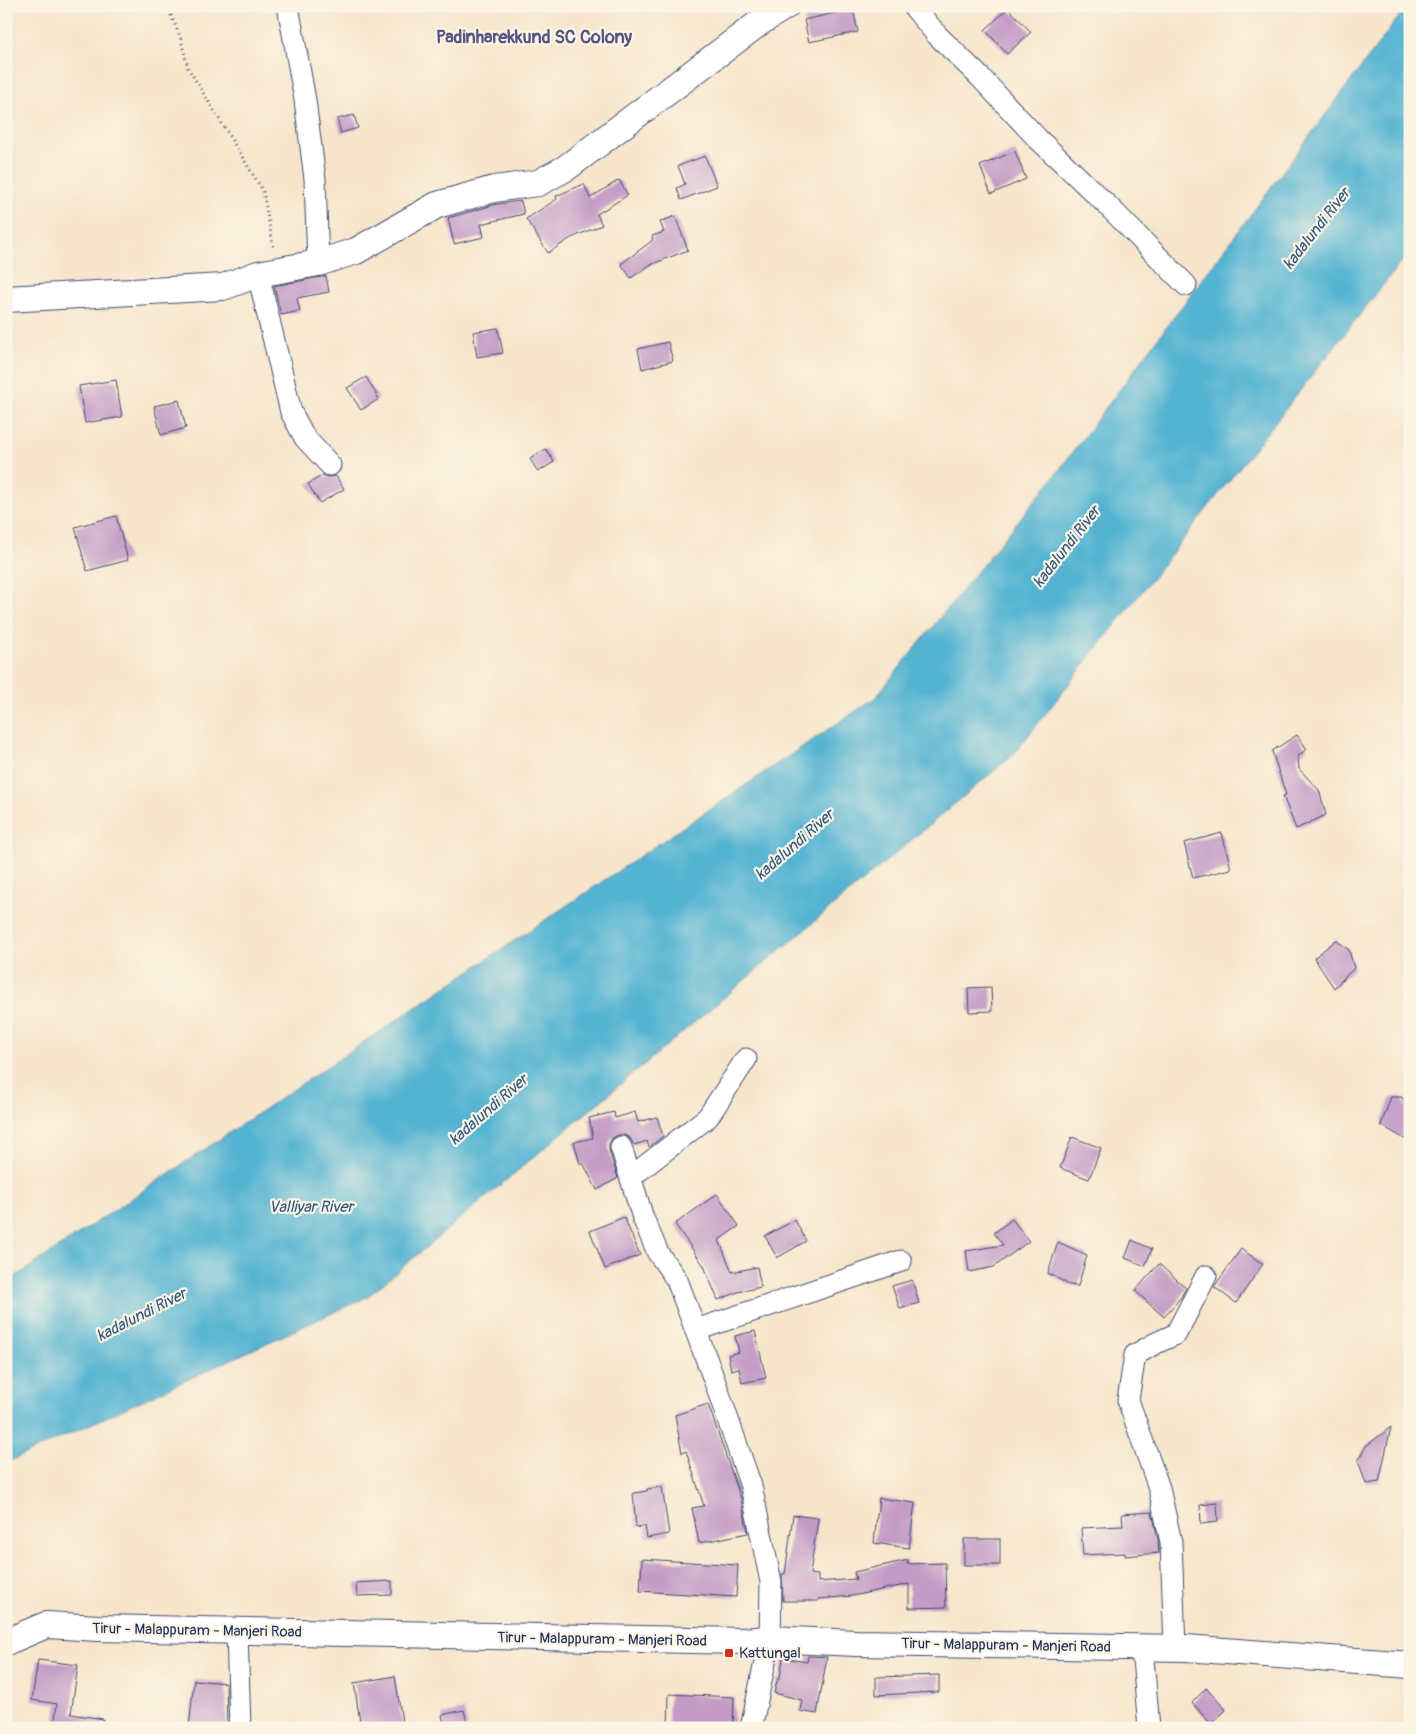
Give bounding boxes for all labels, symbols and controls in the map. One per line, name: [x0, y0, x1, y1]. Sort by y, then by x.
district label: Padinharekkund SC Colony: [436, 26, 632, 49]
water label: kadalundi River: [1279, 182, 1356, 273]
water label: kadalundi River: [1029, 500, 1106, 591]
water label: kadalundi River: [751, 804, 840, 884]
water label: kadalundi River: [445, 1069, 534, 1149]
water label: Valliyar River: [269, 1197, 355, 1217]
water label: kadalundi River: [93, 1283, 192, 1346]
street label: Tirur - Malappuram - Manjeri Road: [92, 1619, 302, 1642]
street label: Tirur - Malappuram - Manjeri Road: [497, 1628, 707, 1651]
street label: Tirur - Malappuram - Manjeri Road: [901, 1634, 1111, 1657]
place label: Kattungal: [739, 1644, 801, 1663]
marker: Kattungal: [723, 1647, 735, 1659]

